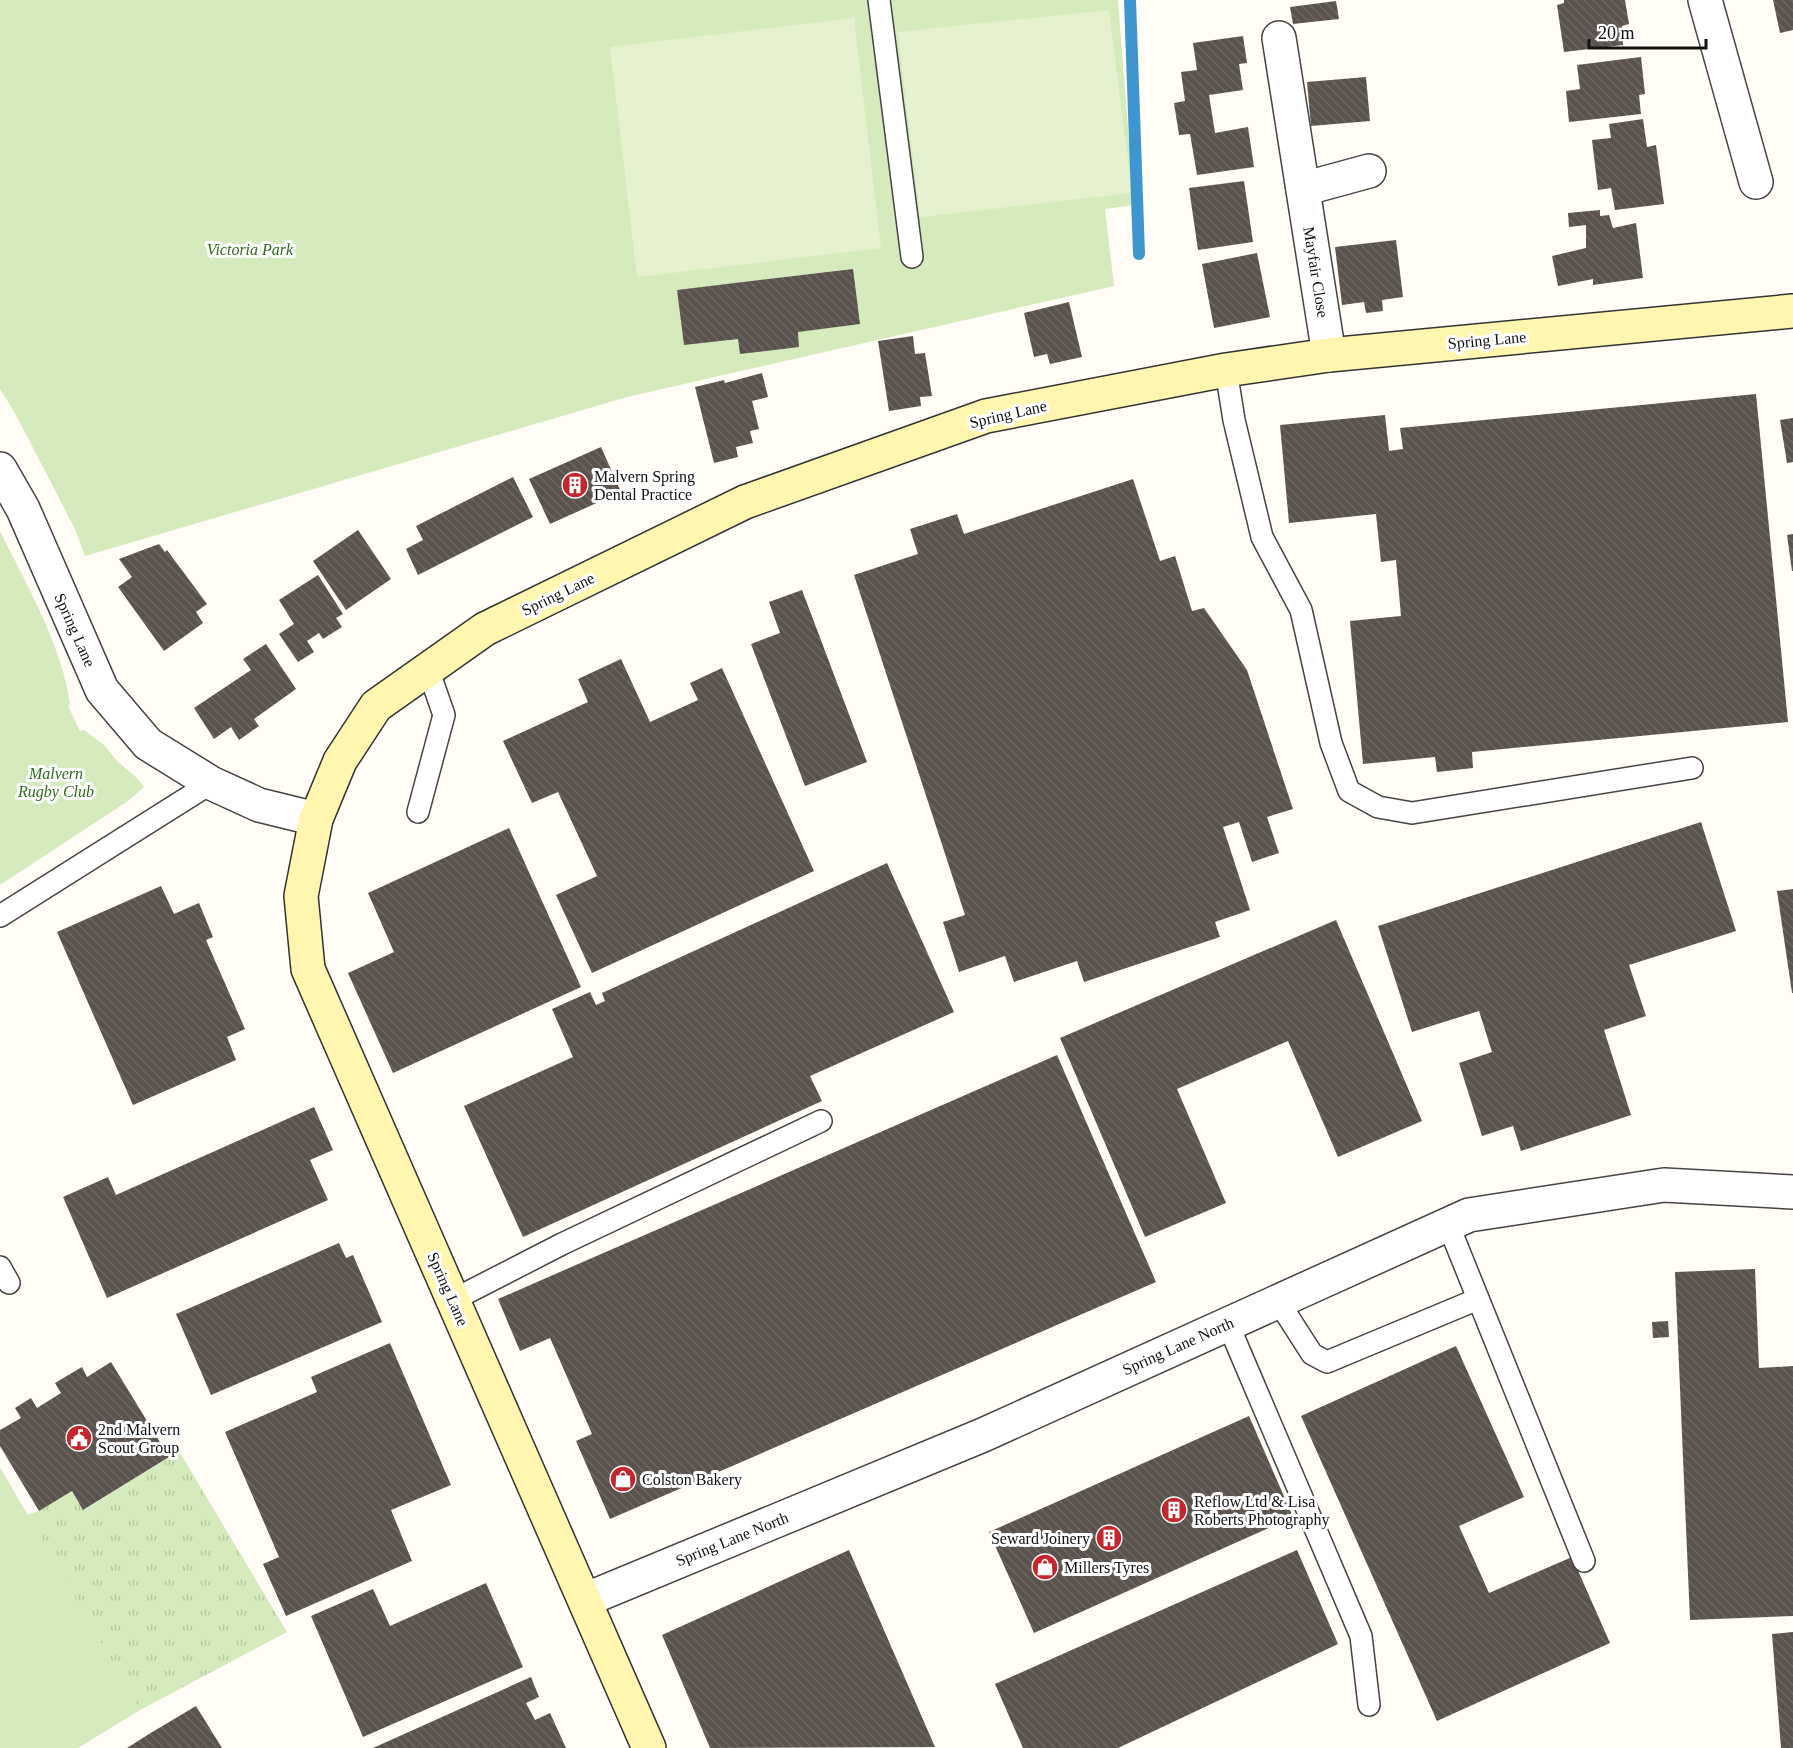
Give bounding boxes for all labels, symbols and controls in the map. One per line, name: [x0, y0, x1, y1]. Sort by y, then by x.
scale bar: [1589, 12, 1706, 50]
text: 20 m: [1598, 23, 1635, 43]
street label: Mayfair Close: [1299, 225, 1332, 319]
park label: Victoria Park: [207, 241, 294, 258]
street label: Spring Lane: [1447, 328, 1527, 353]
street label: Spring Lane: [968, 397, 1048, 432]
place label: Malvern Spring Dental Practice: [594, 468, 695, 503]
building icon: Malvern Spring Dental Practice: [560, 470, 590, 500]
street label: Spring Lane: [519, 569, 598, 620]
street label: Spring Lane: [50, 591, 99, 670]
park label: Malvern Rugby Club: [17, 765, 94, 801]
street label: Spring Lane: [423, 1250, 472, 1329]
street label: Spring Lane North: [1120, 1314, 1237, 1379]
place label: 2nd Malvern Scout Group: [98, 1421, 180, 1457]
public building icon: 2nd Malvern Scout Group: [64, 1423, 94, 1453]
shop icon: Colston Bakery: [608, 1464, 638, 1494]
place label: Colston Bakery: [642, 1471, 742, 1489]
place label: Reflow Ltd & Lisa Roberts Photography: [1194, 1493, 1330, 1529]
building icon: Reflow Ltd & Lisa Roberts Photography: [1159, 1495, 1189, 1525]
street label: Spring Lane North: [673, 1509, 791, 1570]
building icon: Seward Joinery: [1094, 1523, 1124, 1553]
place label: Seward Joinery: [991, 1530, 1090, 1548]
shop icon: Millers Tyres: [1030, 1552, 1060, 1582]
place label: Millers Tyres: [1064, 1559, 1149, 1577]

